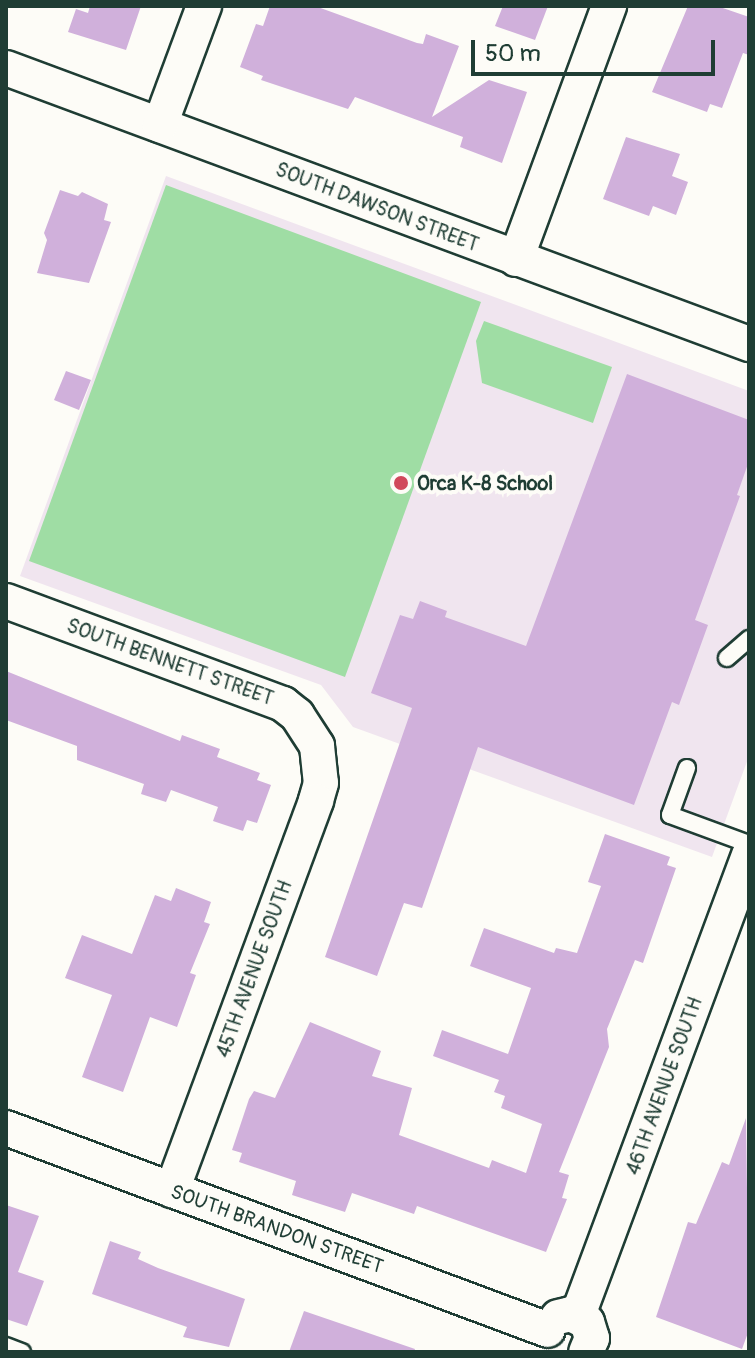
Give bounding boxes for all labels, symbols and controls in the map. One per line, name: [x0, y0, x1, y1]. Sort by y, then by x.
scale bar: [475, 24, 719, 74]
text: 50 m: [485, 39, 541, 68]
street label: SOUTH DAWSON STREET: [272, 157, 482, 257]
place label: Orca K-8 School: [417, 471, 553, 495]
marker: Orca K-8 School: [392, 474, 410, 492]
street label: SOUTH BENNETT STREET: [63, 613, 277, 711]
street label: 45TH AVENUE SOUTH: [211, 877, 297, 1061]
street label: 46TH AVENUE SOUTH: [621, 994, 707, 1178]
street label: SOUTH BRANDON STREET: [167, 1179, 387, 1279]

